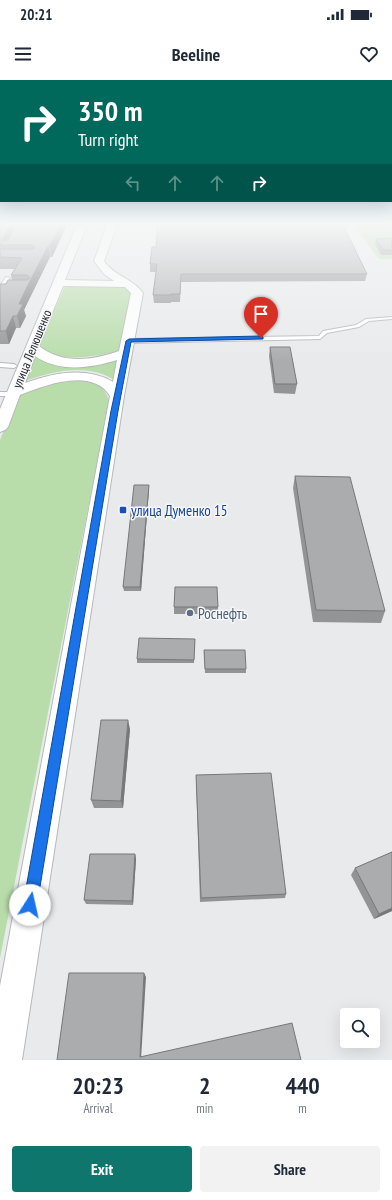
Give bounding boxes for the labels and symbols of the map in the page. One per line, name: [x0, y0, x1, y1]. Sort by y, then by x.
pin: [244, 297, 278, 338]
street label: улица Лелюшенко: [9, 307, 56, 391]
place label: улица Думенко 15: [131, 501, 228, 520]
marker: улица Думенко 15: [118, 505, 128, 515]
place label: Роснефть: [198, 604, 248, 623]
marker: Роснефть: [185, 608, 195, 618]
position arrow: [9, 884, 51, 926]

